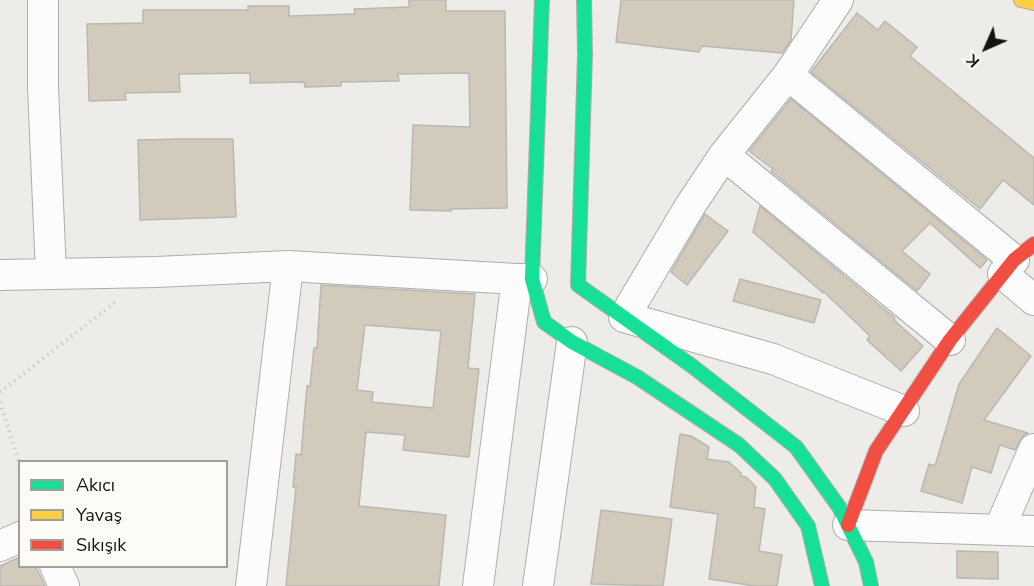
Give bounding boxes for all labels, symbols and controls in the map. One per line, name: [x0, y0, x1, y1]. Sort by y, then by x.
north arrow: [956, 18, 1016, 78]
text: K: [962, 49, 985, 72]
legend: [18, 460, 228, 568]
text: Akıcı: [76, 473, 115, 497]
text: Yavaş: [76, 503, 122, 527]
text: Sıkışık: [76, 533, 126, 557]

